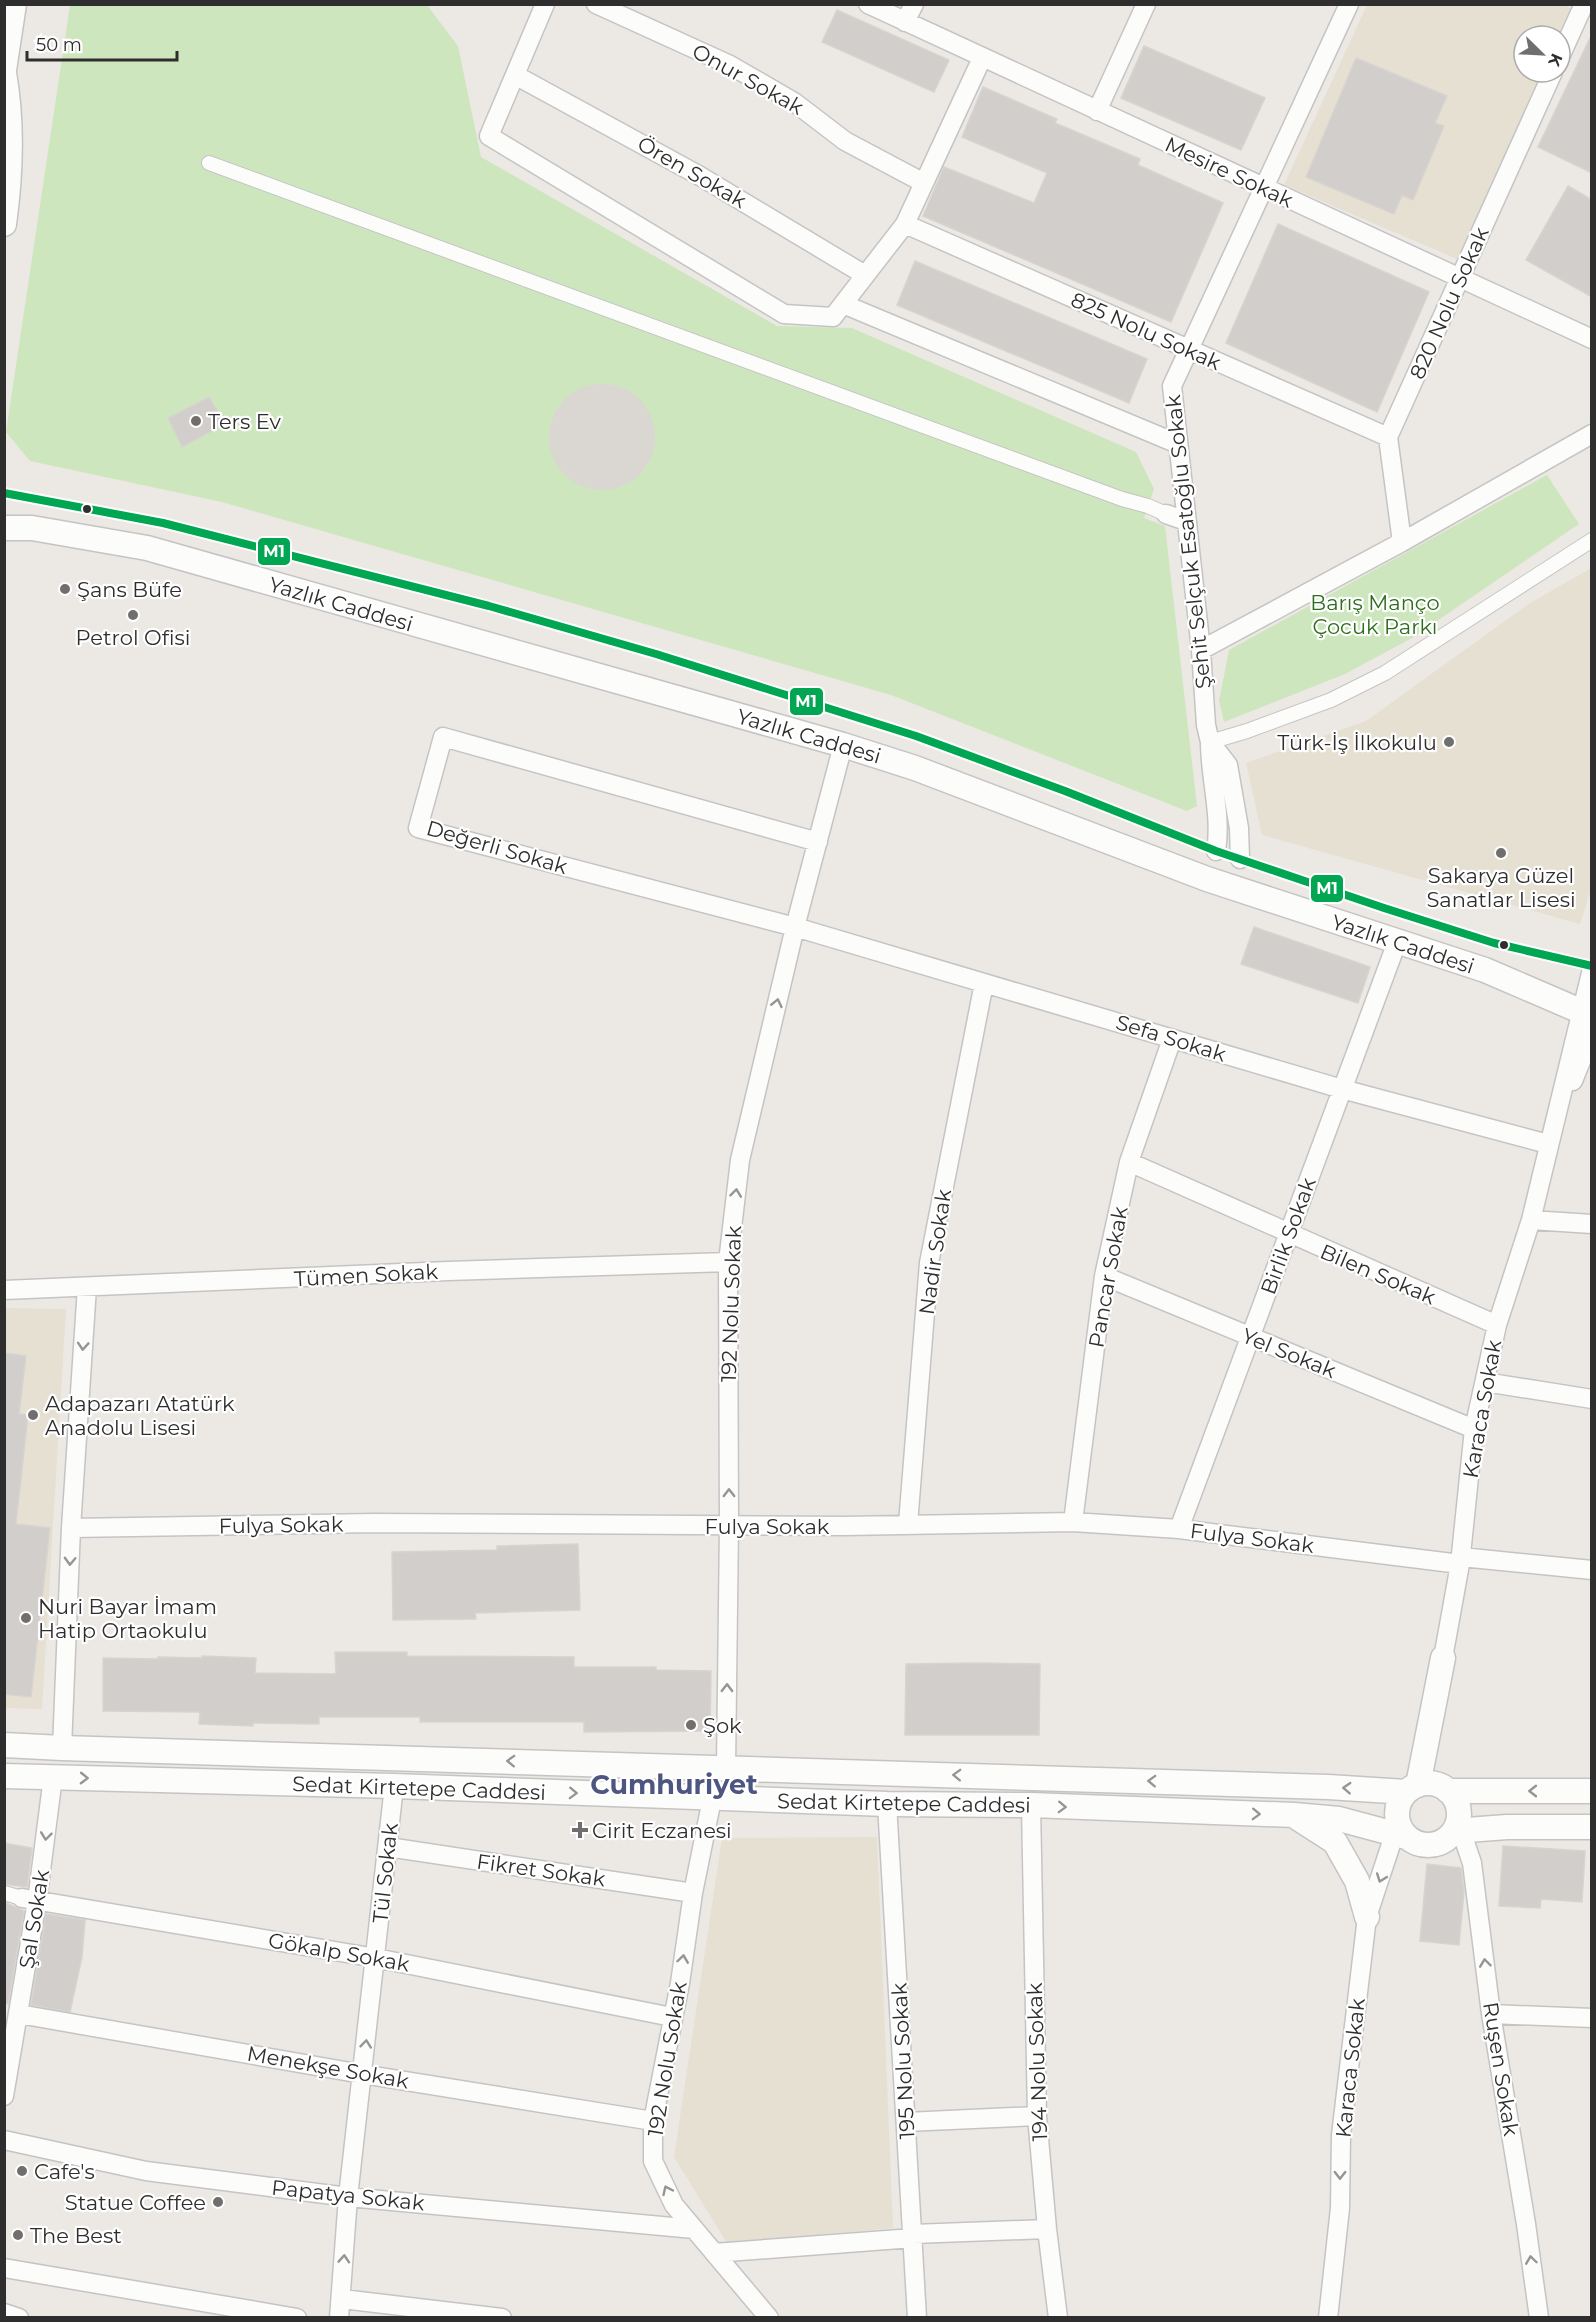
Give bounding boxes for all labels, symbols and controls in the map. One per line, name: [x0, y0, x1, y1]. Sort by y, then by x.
scale bar: [27, 24, 177, 62]
north arrow: [1512, 24, 1572, 84]
text: 50 m: [36, 34, 82, 56]
street label: Onur Sokak: [688, 38, 808, 120]
text: K: [1544, 51, 1566, 70]
street label: Ören Sokak: [633, 131, 751, 213]
street label: Mesire Sokak: [1161, 131, 1297, 213]
street label: 820 Nolu Sokak: [1404, 223, 1494, 383]
street label: 825 Nolu Sokak: [1067, 287, 1225, 375]
street label: Şehit Selçuk Esatoğlu Sokak: [1160, 393, 1216, 690]
place label: Ters Ev: [208, 409, 282, 434]
marker: Ters Ev: [189, 414, 203, 428]
unlabelled marker: [81, 503, 93, 515]
line badge: M1: [257, 537, 291, 566]
text: M1: [263, 542, 285, 561]
street label: Yazlık Caddesi: [266, 572, 416, 636]
place label: Şans Büfe: [77, 577, 182, 602]
marker: Şans Büfe: [58, 582, 72, 596]
park label: Barış Manço Çocuk Parkı: [1310, 590, 1440, 639]
marker: Petrol Ofisi: [126, 608, 140, 622]
place label: Petrol Ofisi: [76, 625, 190, 650]
line badge: M1: [789, 687, 824, 716]
text: M1: [795, 692, 817, 711]
street label: Yazlık Caddesi: [734, 704, 884, 768]
place label: Türk-İş İlkokulu: [1277, 730, 1437, 755]
marker: Türk-İş İlkokulu: [1442, 735, 1456, 749]
street label: Değerli Sokak: [424, 815, 571, 879]
marker: Sakarya Güzel Sanatlar Lisesi: [1494, 846, 1508, 860]
place label: Sakarya Güzel Sanatlar Lisesi: [1426, 863, 1576, 912]
line badge: M1: [1310, 874, 1344, 903]
text: M1: [1316, 879, 1338, 898]
street label: Yazlık Caddesi: [1328, 909, 1478, 979]
unlabelled marker: [1498, 939, 1510, 951]
one-way arrow: [770, 998, 783, 1008]
street label: Sefa Sokak: [1113, 1009, 1229, 1067]
street label: Birlik Sokak: [1255, 1174, 1321, 1298]
street label: Nadir Sokak: [914, 1187, 956, 1316]
one-way arrow: [730, 1189, 742, 1198]
street label: Pancar Sokak: [1083, 1204, 1133, 1350]
street label: 192 Nolu Sokak: [716, 1225, 746, 1383]
street label: Bilen Sokak: [1317, 1238, 1440, 1310]
street label: Tümen Sokak: [293, 1259, 439, 1291]
street label: Yel Sokak: [1238, 1323, 1340, 1383]
street label: Karaca Sokak: [1458, 1337, 1507, 1480]
one-way arrow: [77, 1341, 90, 1350]
place label: Adapazarı Atatürk Anadolu Lisesi: [45, 1391, 235, 1440]
marker: Adapazarı Atatürk Anadolu Lisesi: [26, 1408, 40, 1422]
one-way arrow: [723, 1488, 735, 1497]
street label: Fulya Sokak: [218, 1511, 344, 1539]
street label: Fulya Sokak: [705, 1514, 830, 1539]
street label: Fulya Sokak: [1189, 1518, 1316, 1558]
one-way arrow: [63, 1557, 76, 1566]
place label: Nuri Bayar İmam Hatip Ortaokulu: [38, 1594, 217, 1643]
marker: Nuri Bayar İmam Hatip Ortaokulu: [19, 1611, 33, 1625]
one-way arrow: [721, 1683, 733, 1692]
place label: Şok: [703, 1713, 742, 1738]
marker: Şok: [684, 1718, 698, 1732]
one-way arrow: [506, 1755, 515, 1768]
district label: Cumhuriyet: [590, 1768, 758, 1801]
one-way arrow: [953, 1768, 962, 1781]
street label: Sedat Kirtetepe Caddesi: [292, 1771, 546, 1805]
one-way arrow: [79, 1772, 88, 1784]
one-way arrow: [1148, 1775, 1157, 1788]
one-way arrow: [1343, 1782, 1352, 1795]
one-way arrow: [1529, 1785, 1538, 1797]
one-way arrow: [568, 1787, 577, 1800]
street label: Sedat Kirtetepe Caddesi: [777, 1788, 1031, 1818]
one-way arrow: [1057, 1800, 1066, 1813]
one-way arrow: [1252, 1808, 1261, 1820]
place label: Cirit Eczanesi: [592, 1818, 732, 1843]
street label: Tül Sokak: [367, 1821, 403, 1924]
marker: Cirit Eczanesi: [573, 1823, 587, 1837]
one-way arrow: [40, 1831, 52, 1840]
street label: Fikret Sokak: [475, 1849, 607, 1891]
street label: Şal Sokak: [14, 1867, 54, 1970]
one-way arrow: [1375, 1873, 1388, 1883]
street label: Gökalp Sokak: [266, 1927, 412, 1977]
one-way arrow: [677, 1955, 689, 1964]
one-way arrow: [1479, 1959, 1491, 1968]
street label: 192 Nolu Sokak: [642, 1979, 692, 2138]
street label: 195 Nolu Sokak: [886, 1982, 920, 2140]
street label: 194 Nolu Sokak: [1022, 1982, 1052, 2142]
street label: Karaca Sokak: [1330, 1997, 1370, 2139]
street label: Ruşen Sokak: [1478, 2000, 1524, 2138]
street label: Menekşe Sokak: [245, 2040, 411, 2094]
one-way arrow: [359, 2040, 371, 2049]
place label: Cafe's: [34, 2159, 95, 2184]
marker: Cafe's: [15, 2164, 29, 2178]
one-way arrow: [1334, 2170, 1346, 2179]
street label: Papatya Sokak: [270, 2175, 426, 2216]
one-way arrow: [663, 2186, 675, 2197]
place label: Statue Coffee: [65, 2190, 206, 2215]
marker: Statue Coffee: [211, 2195, 225, 2209]
place label: The Best: [30, 2223, 122, 2248]
marker: The Best: [11, 2228, 25, 2242]
one-way arrow: [338, 2255, 351, 2264]
one-way arrow: [1526, 2255, 1538, 2264]

